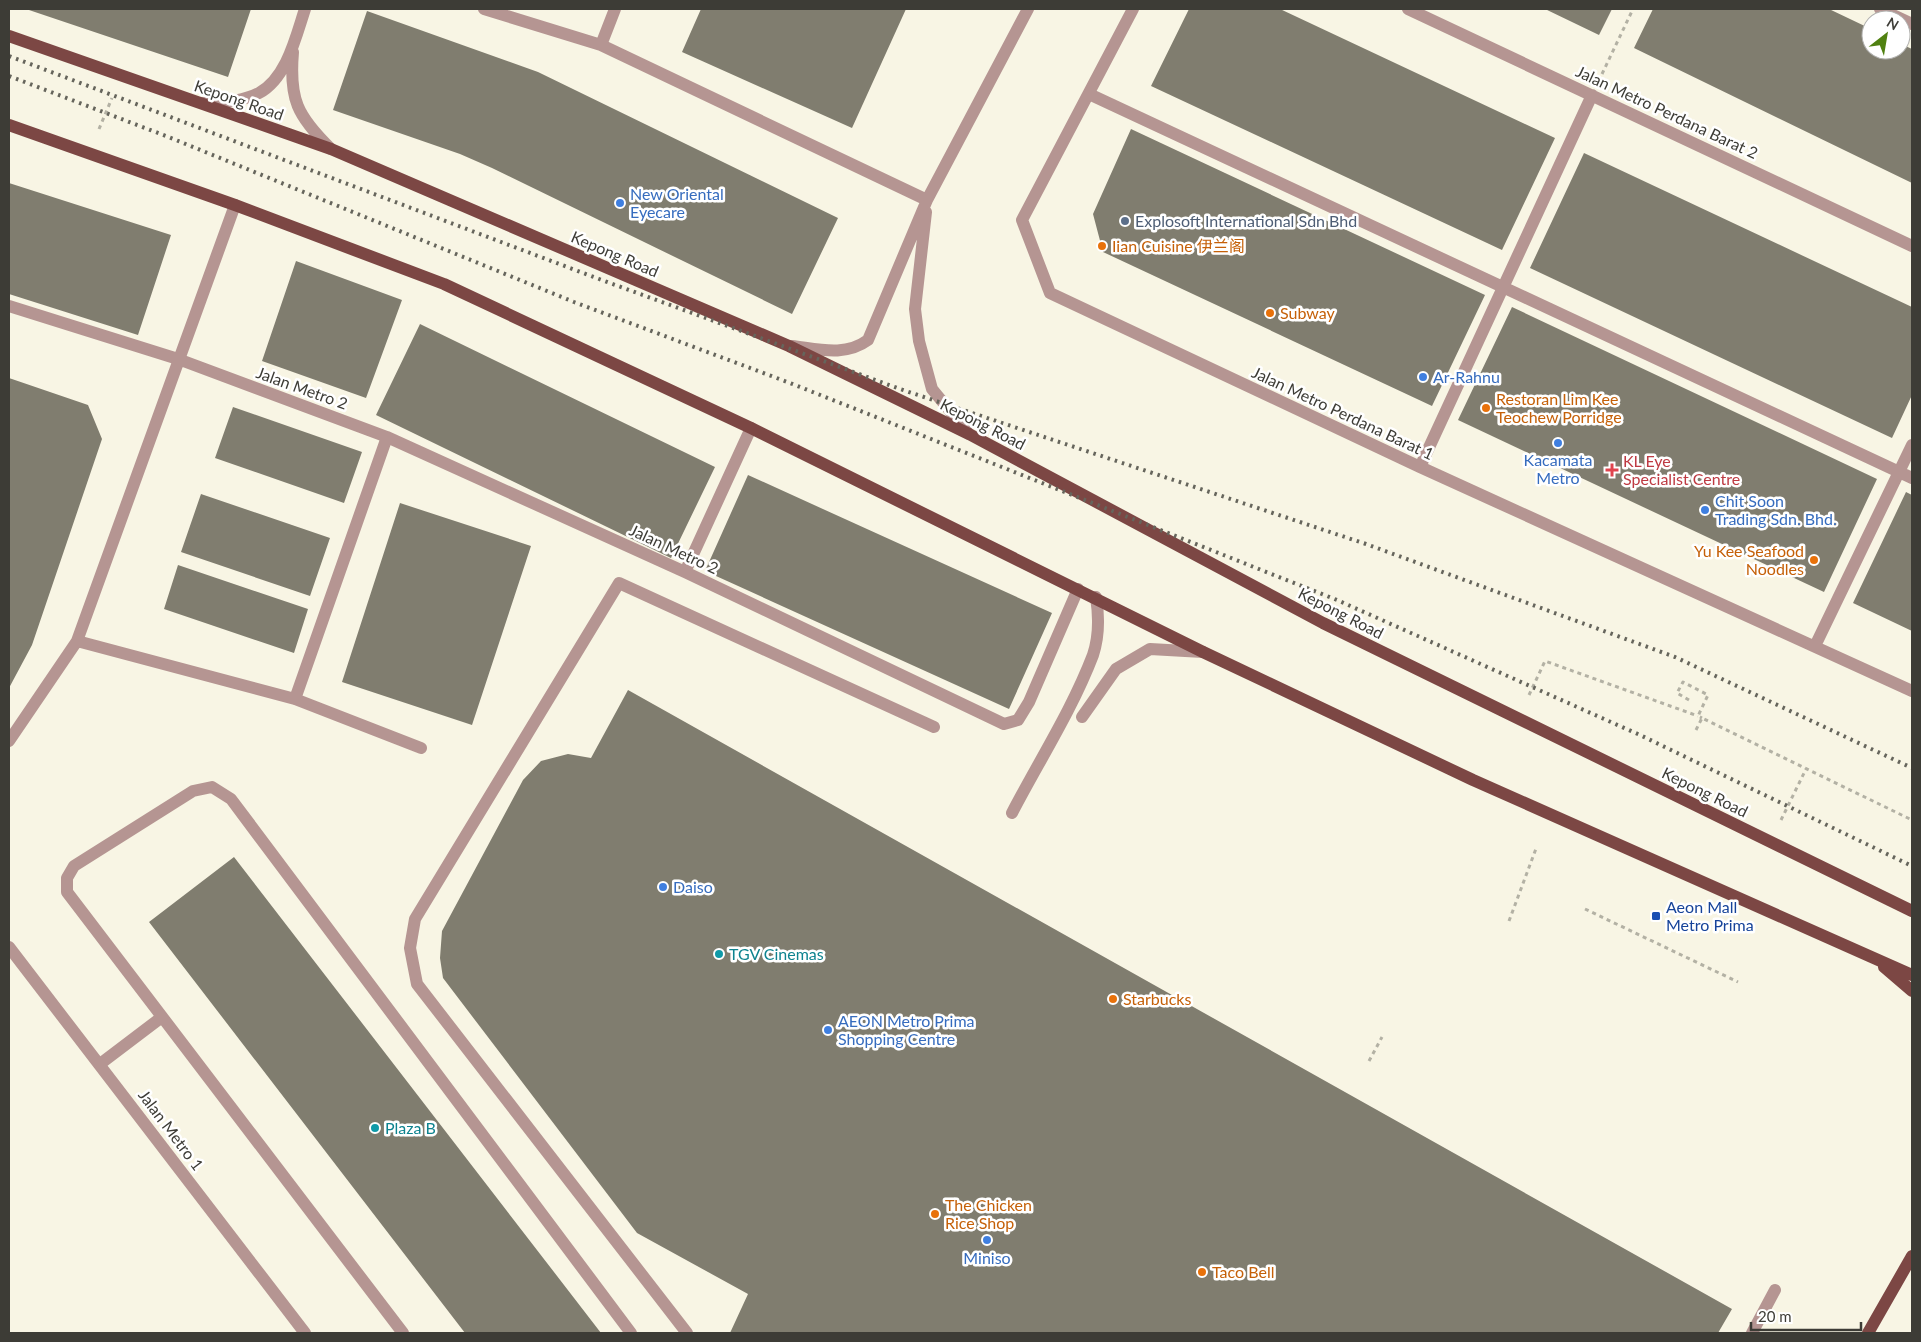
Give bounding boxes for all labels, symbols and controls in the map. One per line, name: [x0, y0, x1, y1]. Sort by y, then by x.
north arrow: [1861, 10, 1911, 60]
text: N: [1884, 13, 1902, 33]
street label: Jalan Metro Perdana Barat 2: [1573, 61, 1761, 162]
street label: Kepong Road: [192, 75, 286, 124]
place label: New Oriental Eyecare: [630, 184, 724, 221]
marker: New Oriental Eyecare: [614, 197, 626, 209]
place label: Explosoft International Sdn Bhd: [1135, 211, 1357, 230]
marker: Explosoft International Sdn Bhd: [1119, 215, 1131, 227]
street label: Kepong Road: [569, 227, 662, 281]
place label: Iian Cuisine 伊兰阁: [1112, 236, 1245, 255]
marker: Iian Cuisine 伊兰阁: [1096, 240, 1108, 252]
place label: Subway: [1280, 303, 1336, 322]
marker: Subway: [1264, 307, 1276, 319]
street label: Jalan Metro 2: [254, 362, 350, 413]
street label: Jalan Metro Perdana Barat 1: [1249, 362, 1437, 463]
place label: Ar-Rahnu: [1433, 367, 1500, 386]
marker: Ar-Rahnu: [1417, 371, 1429, 383]
place label: Restoran Lim Kee Teochew Porridge: [1496, 389, 1622, 426]
street label: Kepong Road: [937, 394, 1029, 453]
marker: Restoran Lim Kee Teochew Porridge: [1480, 402, 1492, 414]
marker: Kacamata Metro: [1552, 437, 1564, 449]
place label: Kacamata Metro: [1524, 450, 1592, 487]
place label: KL Eye Specialist Centre: [1623, 451, 1740, 488]
marker: KL Eye Specialist Centre: [1605, 463, 1619, 477]
place label: Chit Soon Trading Sdn. Bhd.: [1715, 491, 1837, 528]
marker: Chit Soon Trading Sdn. Bhd.: [1699, 504, 1711, 516]
street label: Jalan Metro 2: [627, 520, 722, 577]
place label: Yu Kee Seafood Noodles: [1694, 541, 1804, 578]
marker: Yu Kee Seafood Noodles: [1808, 554, 1820, 566]
street label: Kepong Road: [1295, 583, 1387, 642]
street label: Kepong Road: [1659, 763, 1751, 821]
place label: Daiso: [673, 877, 713, 896]
marker: Daiso: [657, 881, 669, 893]
place label: Aeon Mall Metro Prima: [1666, 897, 1754, 934]
marker: Aeon Mall Metro Prima: [1650, 910, 1662, 922]
place label: TGV Cinemas: [729, 944, 824, 963]
marker: TGV Cinemas: [713, 948, 725, 960]
place label: Starbucks: [1123, 989, 1191, 1008]
marker: Starbucks: [1107, 993, 1119, 1005]
place label: AEON Metro Prima Shopping Centre: [838, 1011, 975, 1048]
marker: AEON Metro Prima Shopping Centre: [822, 1024, 834, 1036]
street label: Jalan Metro 1: [135, 1086, 208, 1174]
place label: Plaza B: [385, 1118, 436, 1137]
marker: Plaza B: [369, 1122, 381, 1134]
place label: The Chicken Rice Shop: [945, 1195, 1032, 1232]
marker: The Chicken Rice Shop: [929, 1208, 941, 1220]
marker: Miniso: [981, 1234, 993, 1246]
place label: Miniso: [963, 1248, 1011, 1267]
place label: Taco Bell: [1212, 1262, 1274, 1281]
marker: Taco Bell: [1196, 1266, 1208, 1278]
scale bar: [1751, 1300, 1861, 1332]
text: 20 m: [1758, 1307, 1792, 1325]

